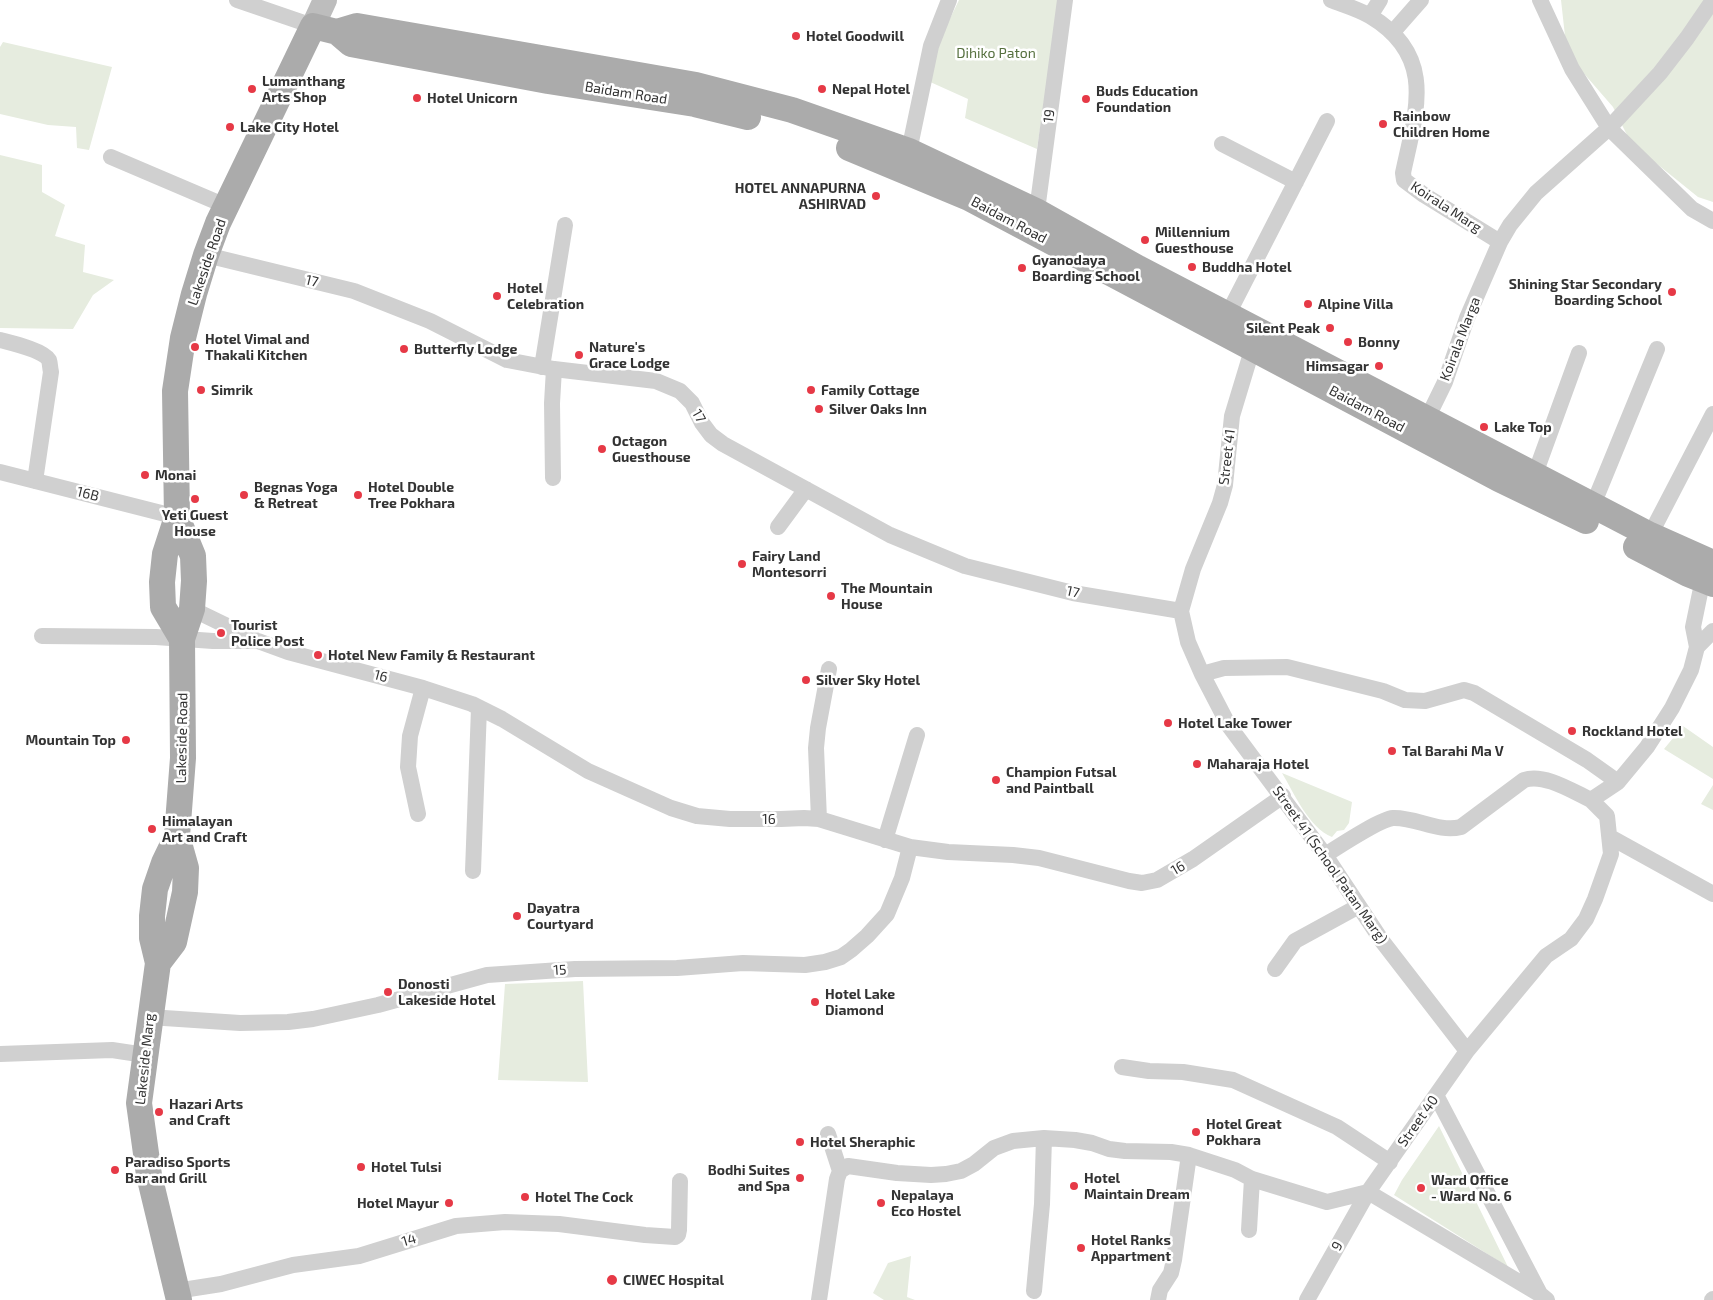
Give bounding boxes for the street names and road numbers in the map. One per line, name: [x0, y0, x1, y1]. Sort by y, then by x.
street label: Baidam Road: [584, 78, 668, 108]
street label: 19: [1040, 108, 1058, 124]
street label: Koirala Marg: [1407, 178, 1485, 236]
street label: Baidam Road: [968, 193, 1050, 247]
street label: Lakeside Road: [184, 216, 230, 308]
street label: 17: [304, 271, 320, 291]
street label: Koirala Marga: [1436, 295, 1484, 383]
street label: Baidam Road: [1326, 382, 1408, 436]
street label: 17: [689, 406, 709, 426]
street label: Street 41: [1215, 428, 1239, 486]
street label: 16B: [75, 483, 101, 505]
street label: 17: [1065, 582, 1081, 602]
street label: 16: [372, 666, 390, 686]
street label: Lakeside Road: [173, 692, 191, 784]
street label: Street 41 (School Patan Marg): [1269, 783, 1391, 947]
street label: 16: [762, 811, 776, 827]
street label: 16: [1168, 857, 1188, 879]
street label: 15: [553, 961, 567, 979]
street label: Lakeside Marg: [132, 1012, 158, 1106]
street label: Street 40: [1394, 1092, 1442, 1150]
street label: 14: [400, 1230, 418, 1250]
street label: 9: [1328, 1238, 1346, 1254]

